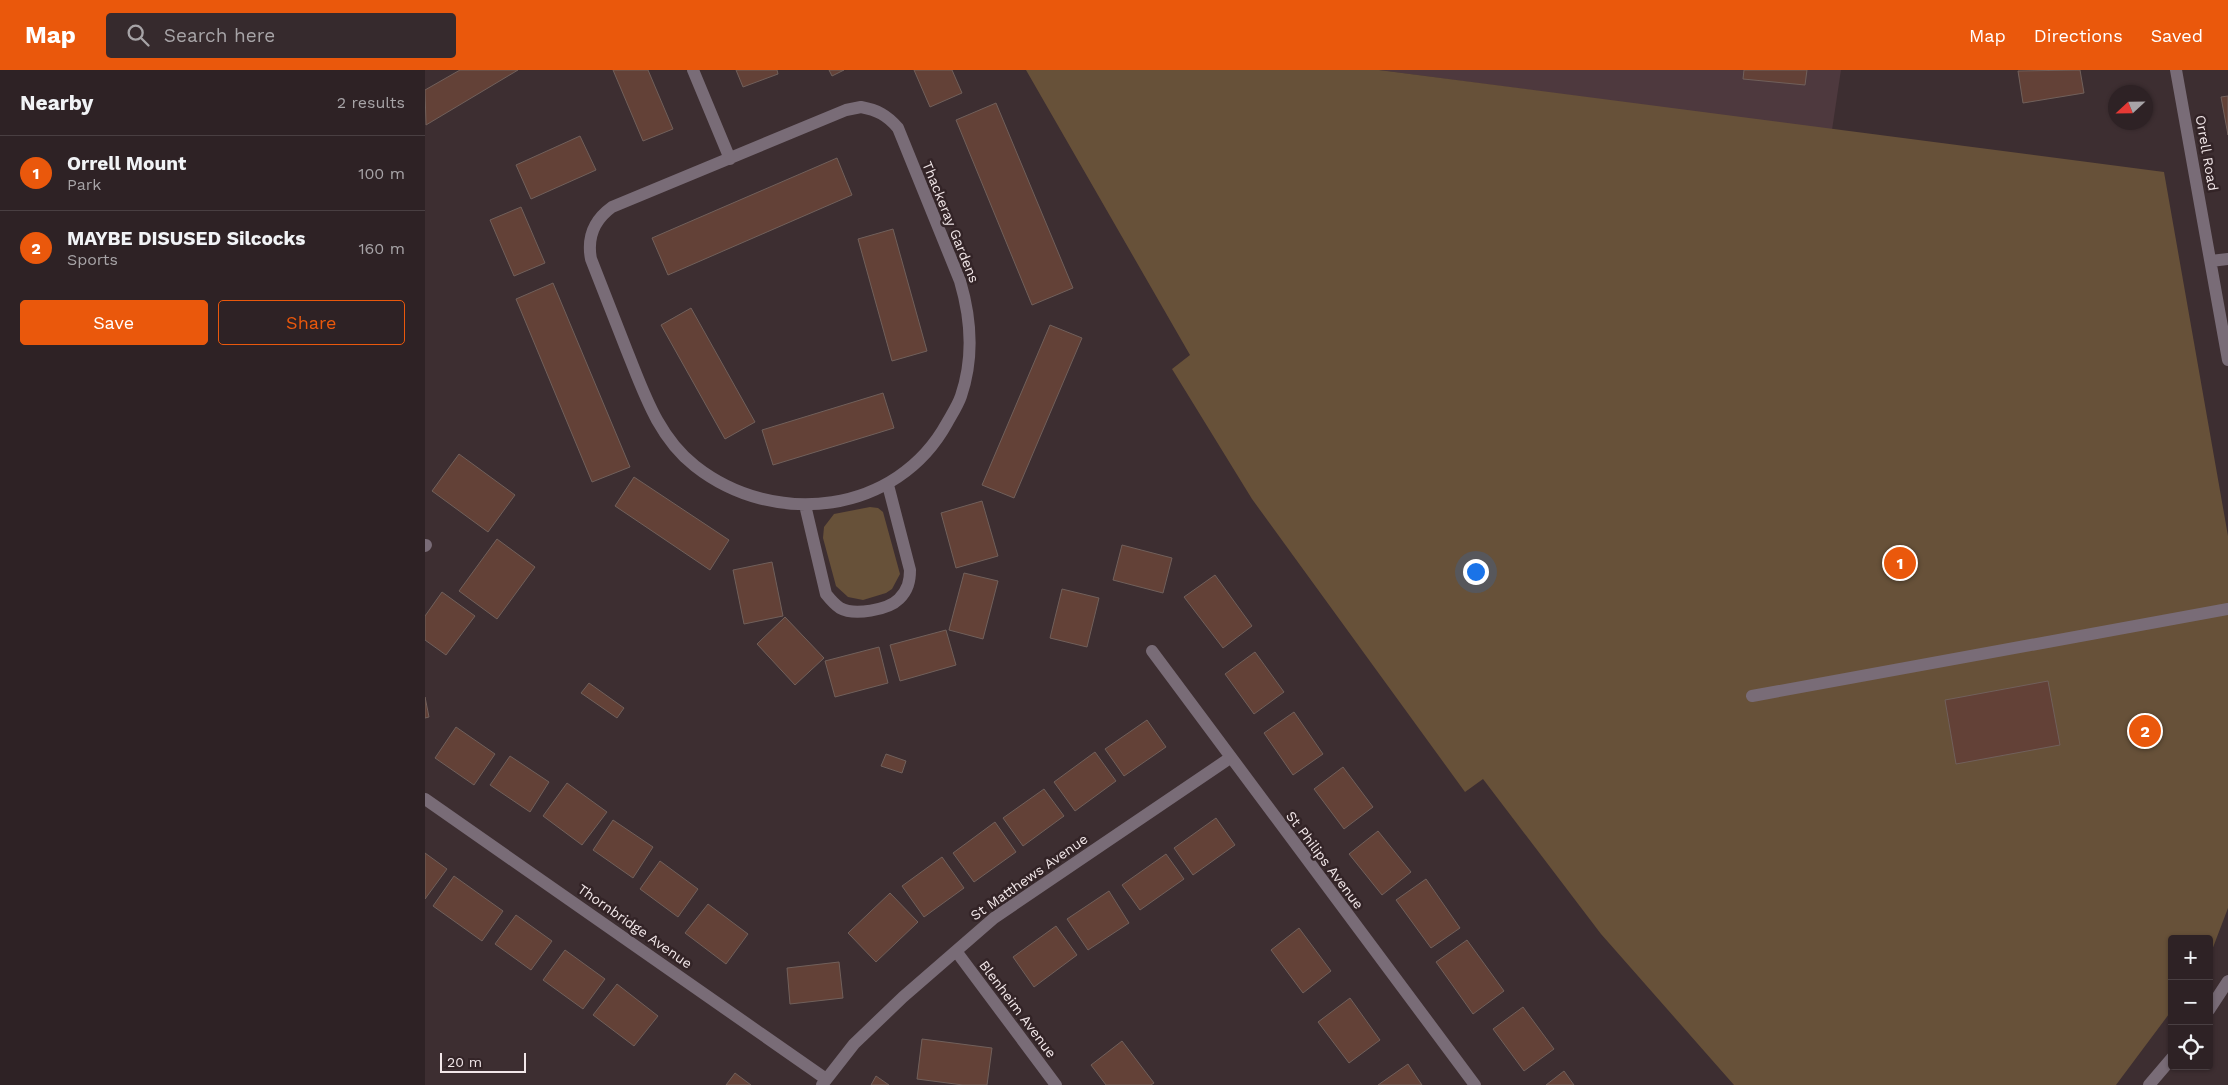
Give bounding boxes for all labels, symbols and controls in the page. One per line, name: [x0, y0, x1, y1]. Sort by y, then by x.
search box: [106, 13, 456, 58]
text: Map: [25, 21, 76, 49]
icon: search: [124, 21, 152, 49]
text: Search here: [164, 24, 275, 47]
text: Map: [1969, 25, 2006, 46]
text: Directions: [2034, 25, 2123, 46]
text: Saved: [2151, 25, 2203, 46]
north arrow: [2108, 85, 2153, 130]
text: Nearby: [20, 90, 93, 115]
text: 2 results: [337, 93, 405, 112]
street label: Orrell Road: [2192, 114, 2222, 192]
text: Orrell Mount: [67, 152, 186, 175]
street label: Thackeray Gardens: [919, 159, 983, 285]
text: 1: [33, 164, 39, 183]
text: 100 m: [358, 164, 405, 183]
text: Park: [67, 175, 101, 194]
text: MAYBE DISUSED Silcocks: [67, 227, 305, 250]
text: 2: [31, 239, 41, 258]
text: 160 m: [358, 239, 405, 258]
text: Sports: [67, 250, 118, 269]
button: Save: [20, 300, 208, 345]
button: Share: [218, 300, 405, 345]
pin: 1: [1884, 544, 1916, 582]
your location: [1463, 559, 1489, 585]
pin: 2: [2129, 712, 2161, 750]
street label: St Philips Avenue: [1283, 808, 1367, 912]
street label: St Matthews Avenue: [967, 831, 1091, 923]
street label: Thornbridge Avenue: [575, 880, 695, 972]
map controls: [2168, 935, 2213, 1070]
button: +: [2168, 935, 2213, 980]
street label: Blenheim Avenue: [976, 957, 1060, 1061]
button: −: [2168, 980, 2213, 1025]
button: locate: [2168, 1025, 2213, 1070]
scale bar: [440, 1050, 526, 1073]
text: 20 m: [447, 1054, 482, 1070]

